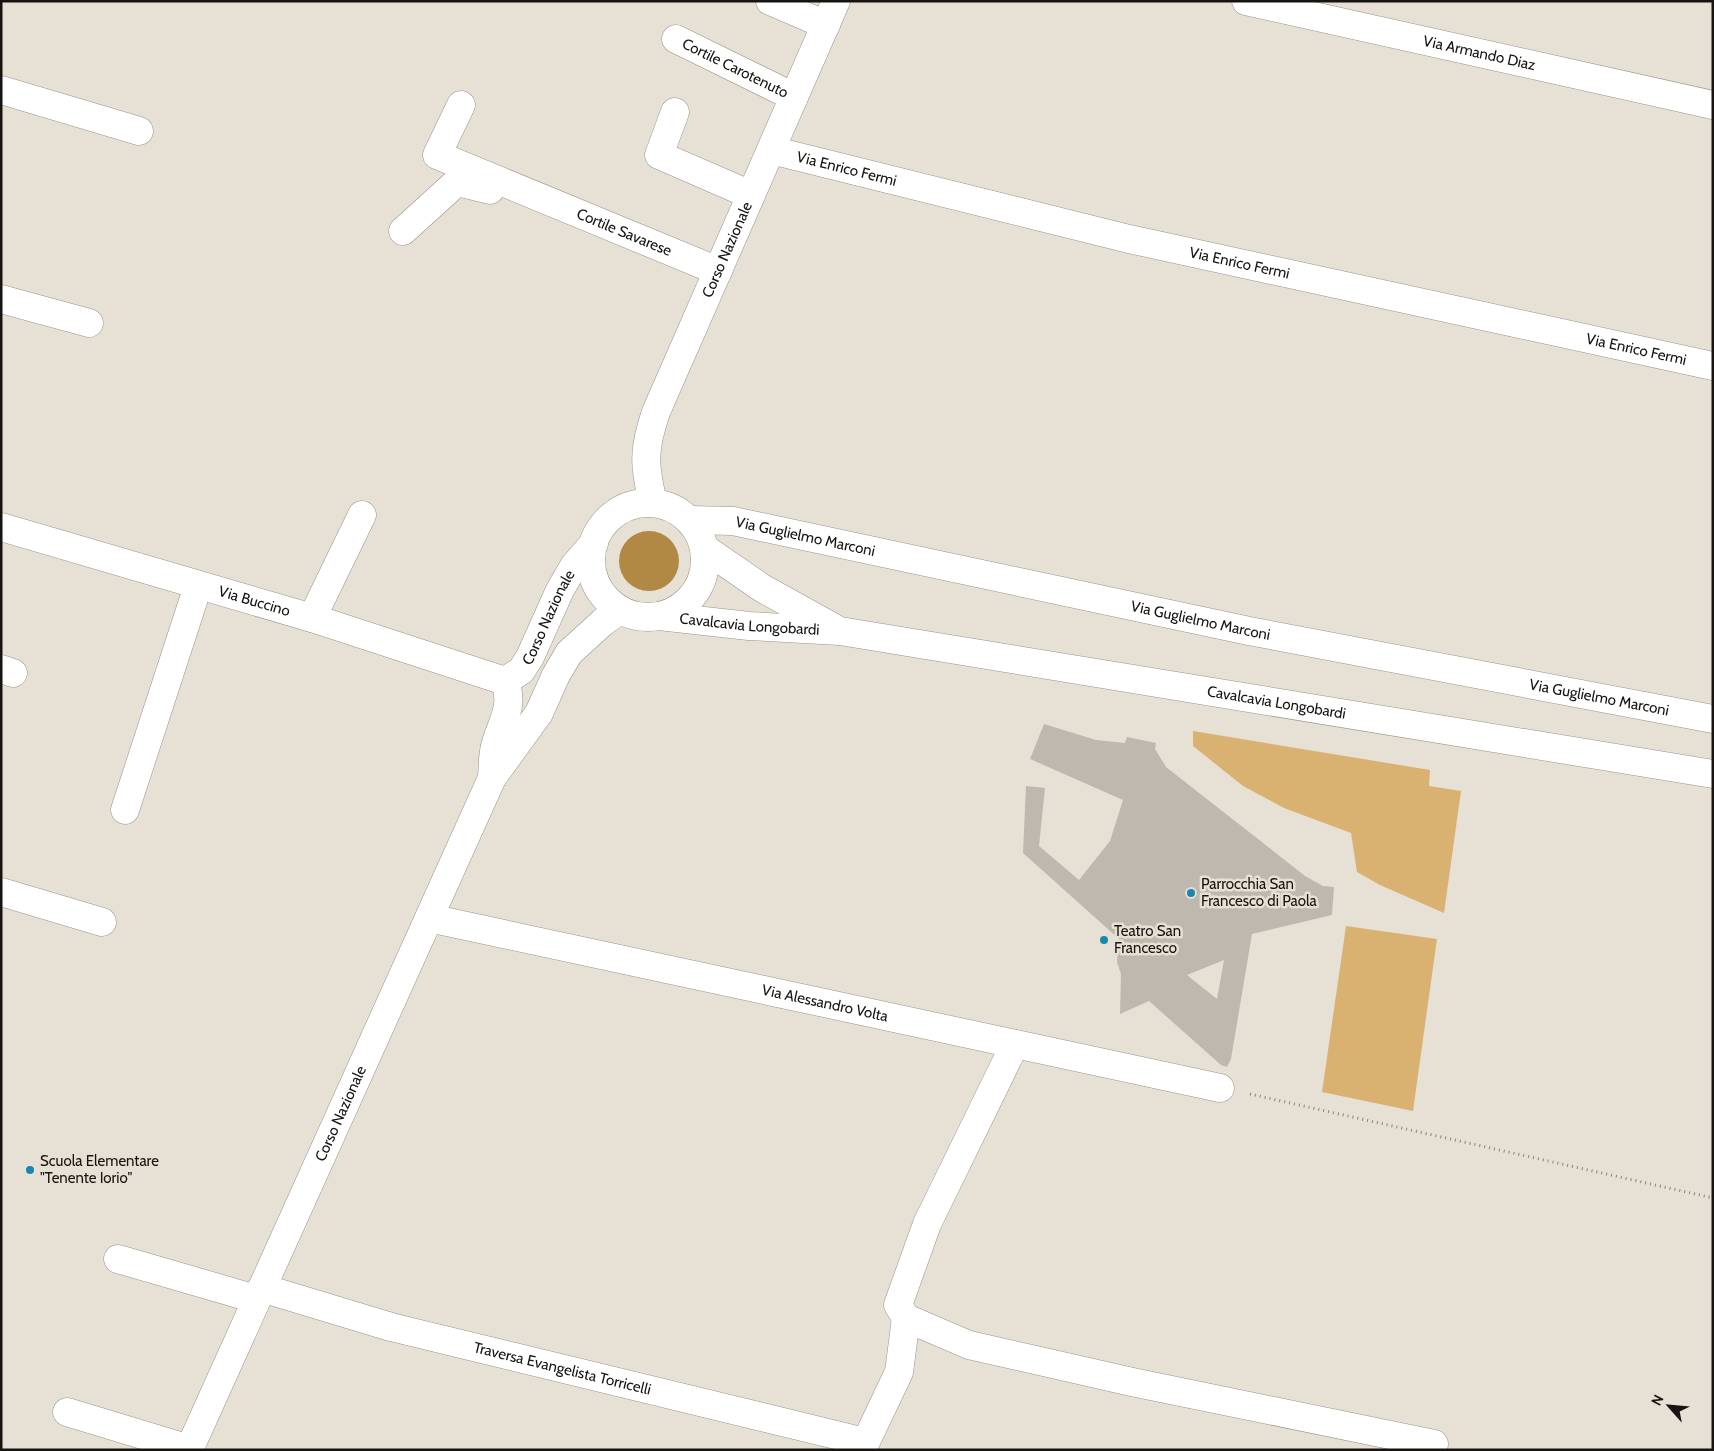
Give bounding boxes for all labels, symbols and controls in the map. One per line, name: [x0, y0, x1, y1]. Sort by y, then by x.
street label: Via Armando Diaz: [1421, 32, 1537, 74]
street label: Cortile Carotenuto: [679, 34, 791, 102]
street label: Via Enrico Fermi: [795, 148, 899, 190]
street label: Corso Nazionale: [698, 199, 756, 300]
street label: Cortile Savarese: [574, 205, 675, 260]
street label: Via Enrico Fermi: [1188, 243, 1291, 283]
street label: Via Enrico Fermi: [1584, 330, 1688, 369]
street label: Via Guglielmo Marconi: [734, 513, 877, 560]
street label: Corso Nazionale: [518, 567, 579, 669]
street label: Via Buccino: [216, 582, 292, 620]
street label: Via Guglielmo Marconi: [1129, 597, 1272, 644]
street label: Cavalcavia Longobardi: [679, 609, 820, 639]
street label: Via Guglielmo Marconi: [1528, 675, 1671, 719]
street label: Cavalcavia Longobardi: [1206, 682, 1347, 723]
place label: Parrocchia San Francesco di Paola: [1201, 875, 1318, 910]
marker: Parrocchia San Francesco di Paola: [1185, 887, 1197, 899]
place label: Teatro San Francesco: [1114, 922, 1181, 957]
marker: Teatro San Francesco: [1098, 934, 1110, 946]
street label: Via Alessandro Volta: [760, 981, 891, 1026]
street label: Corso Nazionale: [311, 1063, 370, 1164]
place label: Scuola Elementare "Tenente Iorio": [40, 1152, 159, 1187]
marker: Scuola Elementare "Tenente Iorio": [24, 1164, 36, 1176]
street label: Traversa Evangelista Torricelli: [472, 1338, 653, 1399]
north arrow: [1644, 1381, 1694, 1431]
text: N: [1647, 1392, 1668, 1409]

